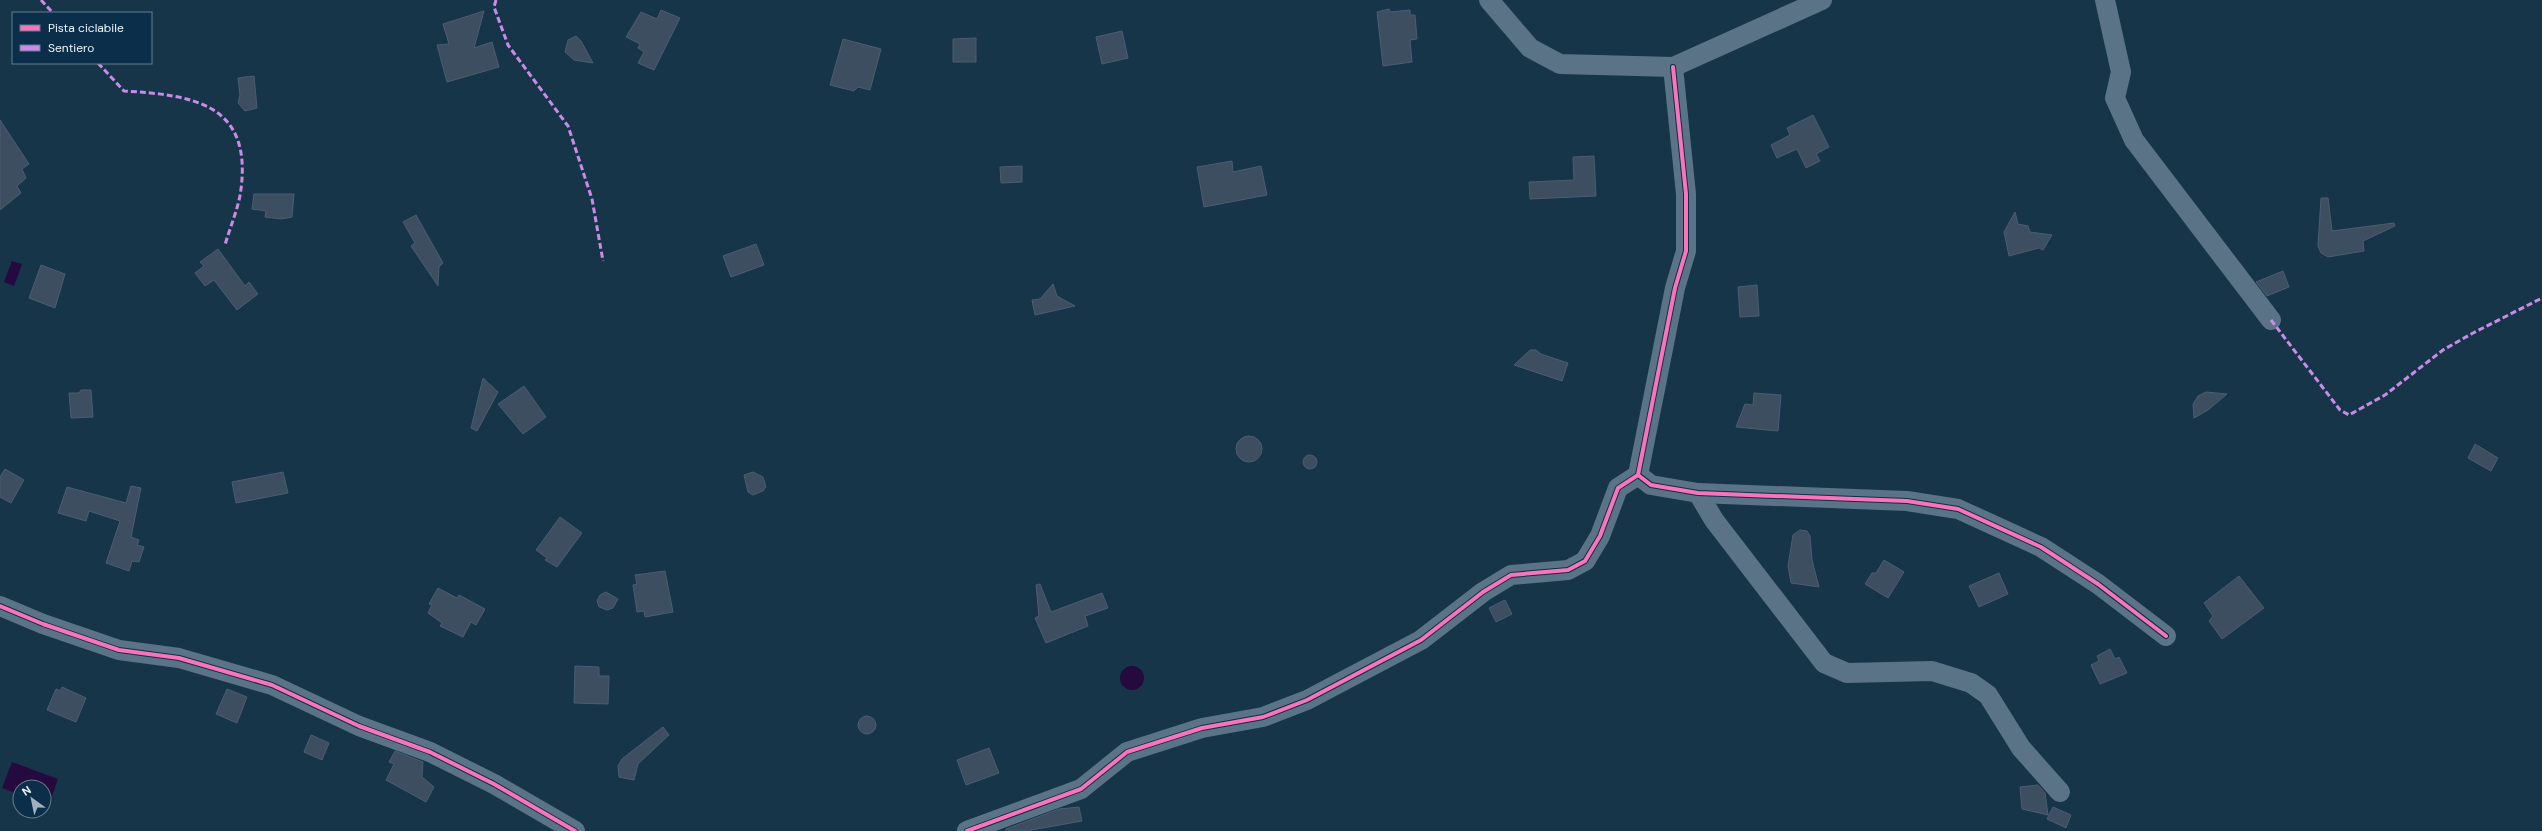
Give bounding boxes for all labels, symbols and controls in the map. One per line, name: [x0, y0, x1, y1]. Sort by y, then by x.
legend: [12, 12, 152, 64]
text: Pista ciclabile: [48, 20, 124, 36]
text: Sentiero: [48, 40, 94, 56]
north arrow: [12, 779, 52, 819]
text: N: [19, 783, 34, 799]

